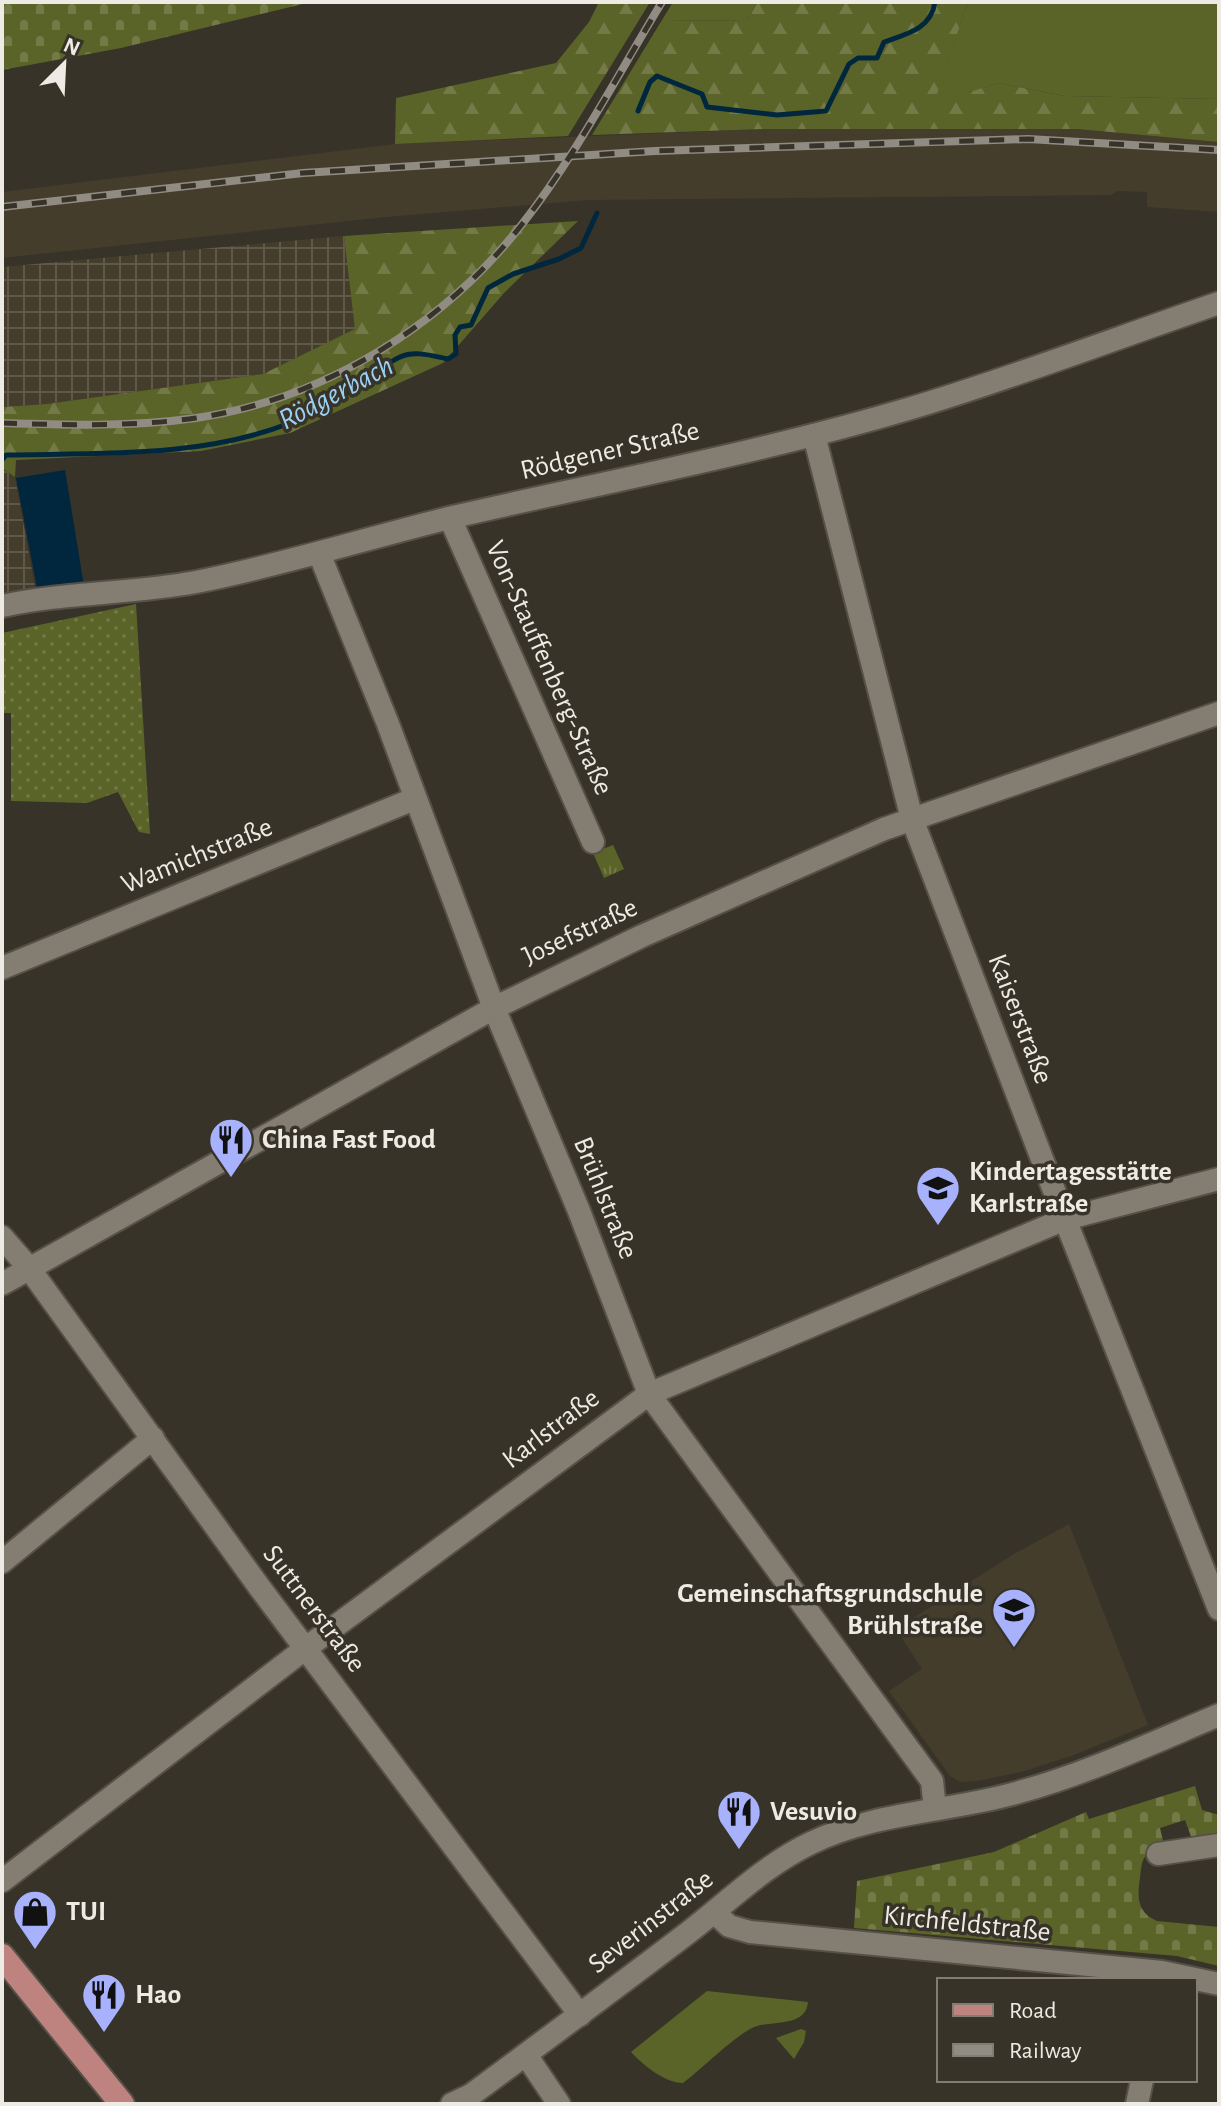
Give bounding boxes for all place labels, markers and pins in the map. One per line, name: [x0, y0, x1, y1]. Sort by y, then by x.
restaurant icon: China Fast Food: [207, 1116, 255, 1179]
place label: China Fast Food: [262, 1126, 436, 1154]
place label: Kindertagesstätte Karlstraße: [969, 1158, 1172, 1218]
school or university icon: Kindertagesstätte Karlstraße: [914, 1164, 962, 1227]
place label: Gemeinschaftsgrundschule Brühlstraße: [677, 1580, 983, 1640]
school or university icon: Gemeinschaftsgrundschule Brühlstraße: [990, 1586, 1038, 1649]
restaurant icon: Vesuvio: [715, 1788, 763, 1851]
place label: Vesuvio: [770, 1798, 857, 1826]
shop icon: TUI: [11, 1888, 59, 1951]
place label: TUI: [66, 1898, 106, 1926]
restaurant icon: Hao: [80, 1971, 128, 2034]
place label: Hao: [135, 1981, 181, 2009]

